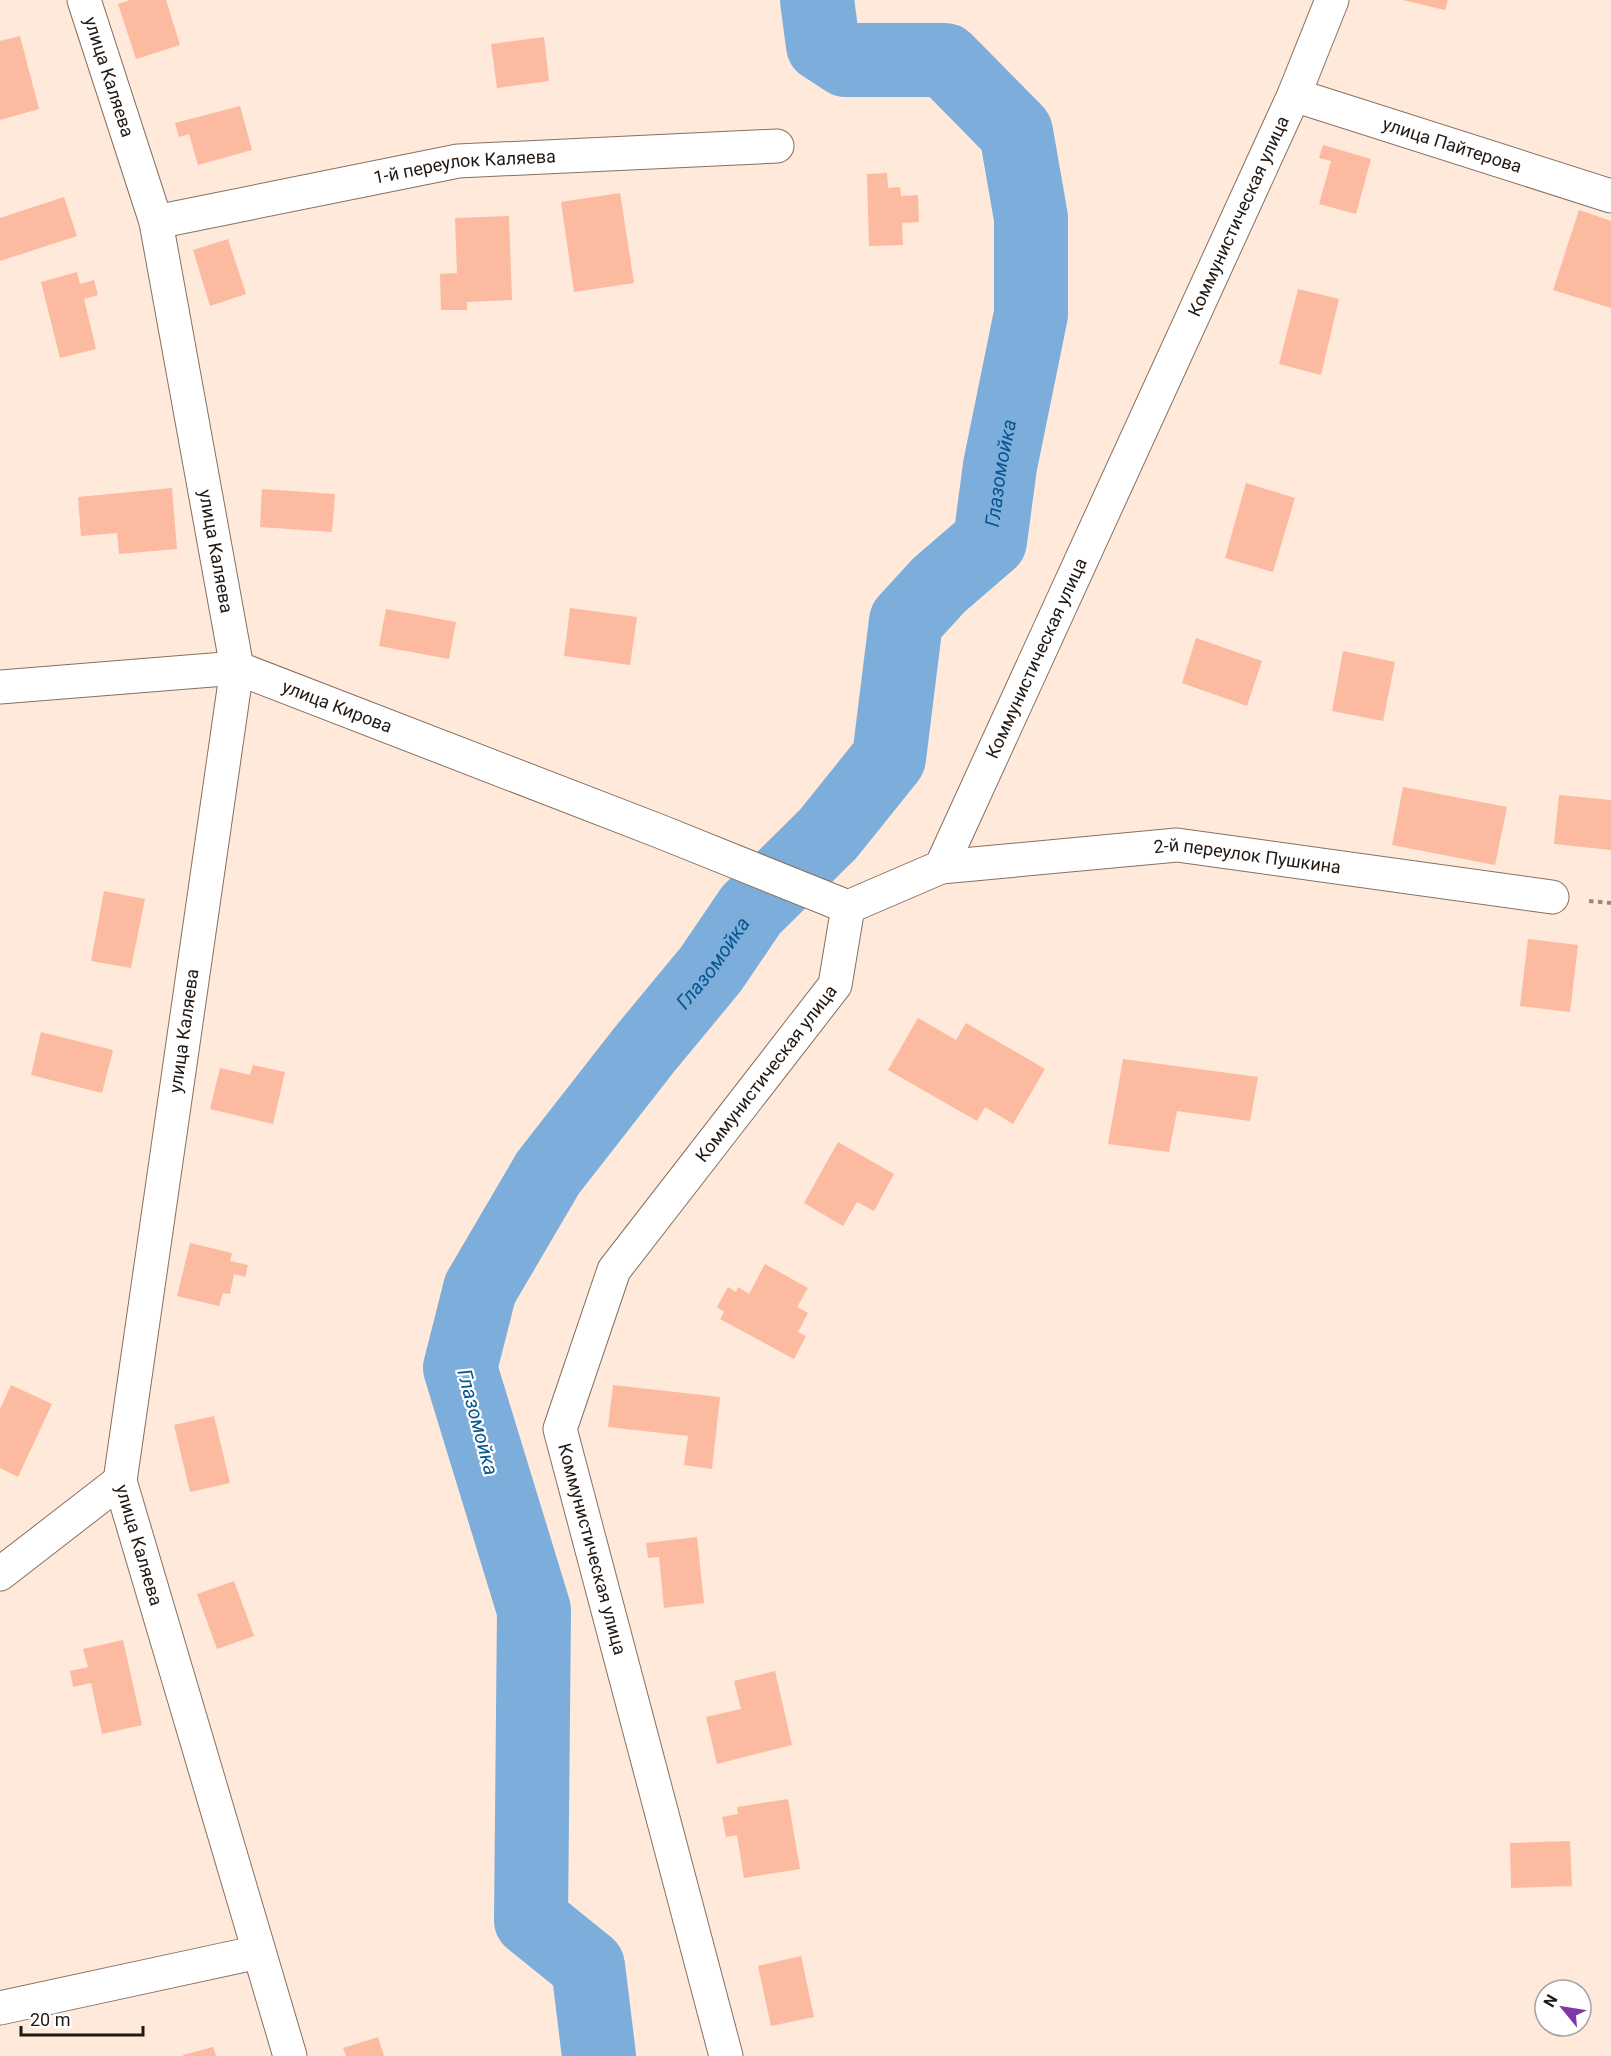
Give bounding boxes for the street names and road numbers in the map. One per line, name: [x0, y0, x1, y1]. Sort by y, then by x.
street label: улица Каляева: [80, 14, 139, 140]
street label: Коммунистическая улица: [1183, 112, 1293, 320]
street label: улица Пайтерова: [1380, 113, 1525, 177]
street label: 1-й переулок Каляева: [372, 145, 556, 188]
street label: улица Каляева: [195, 488, 238, 615]
street label: Коммунистическая улица: [981, 554, 1091, 762]
street label: улица Кирова: [279, 675, 395, 737]
street label: 2-й переулок Пушкина: [1153, 834, 1342, 878]
street label: улица Каляева: [164, 967, 203, 1094]
street label: Коммунистическая улица: [691, 981, 841, 1166]
street label: Коммунистическая улица: [554, 1441, 631, 1657]
street label: улица Каляева: [112, 1482, 167, 1608]

